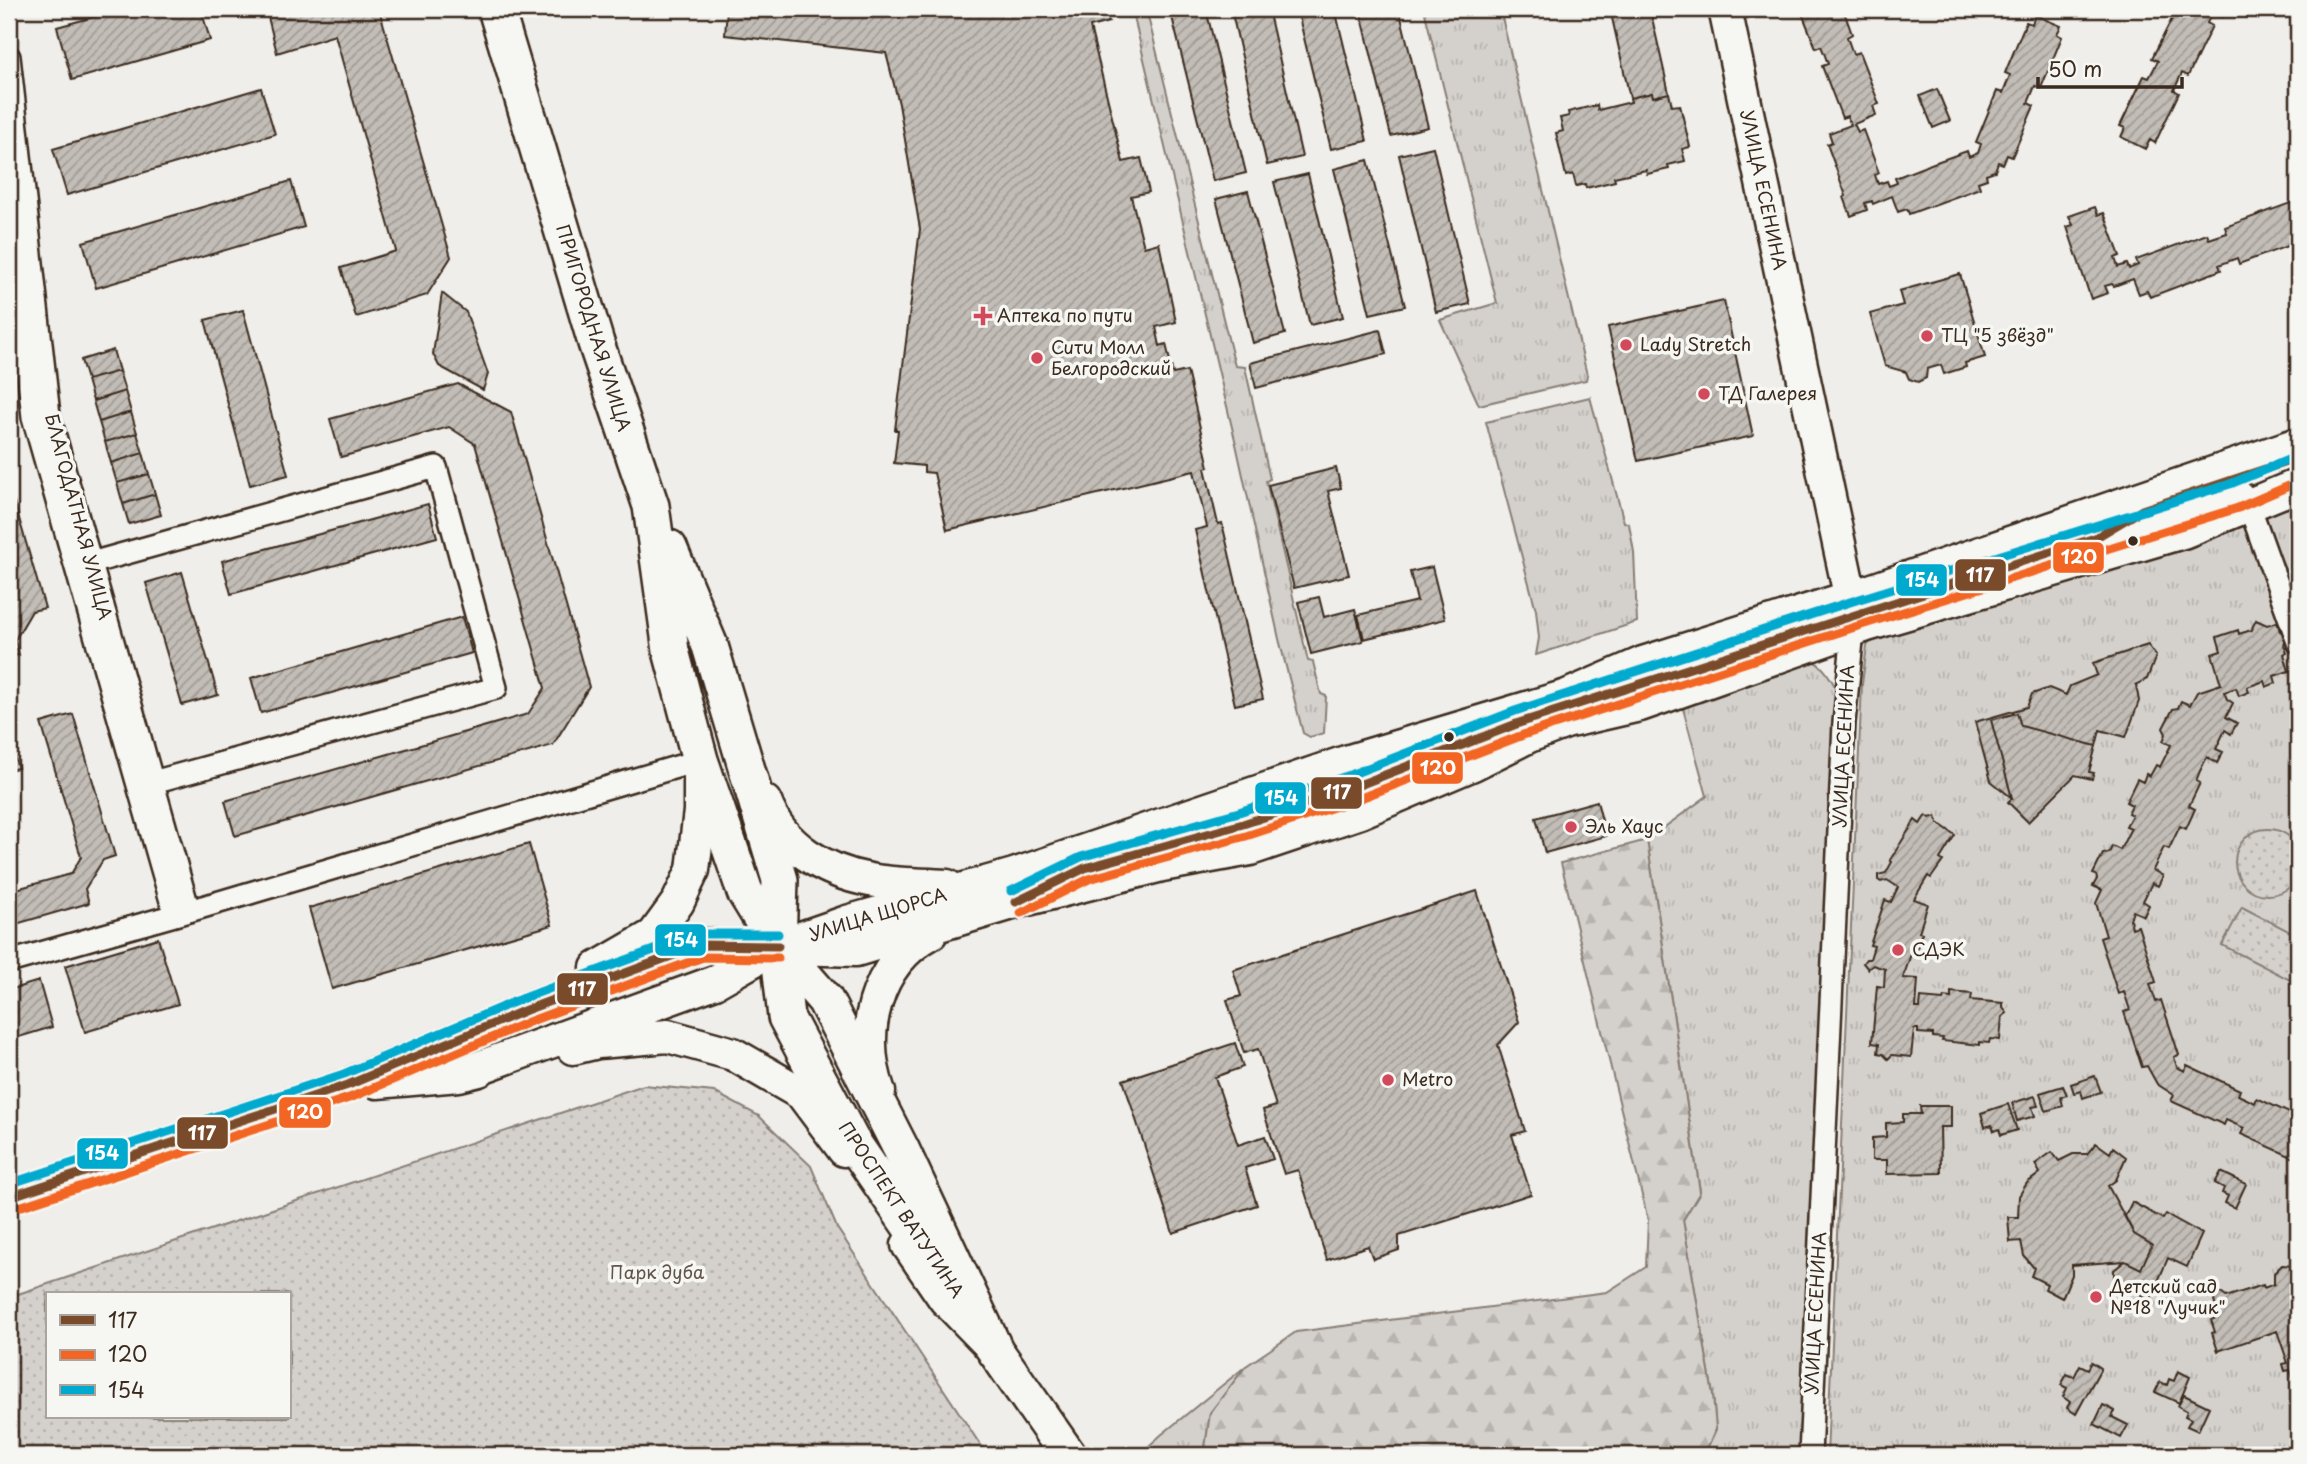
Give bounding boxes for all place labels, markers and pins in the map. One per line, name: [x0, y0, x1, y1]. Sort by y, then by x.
place label: Аптека по пути: [997, 301, 1133, 328]
marker: Аптека по пути: [975, 308, 991, 324]
place label: ТЦ "5 звёзд": [1941, 321, 2054, 348]
marker: ТЦ "5 звёзд": [1919, 328, 1935, 344]
place label: Lady Stretch: [1640, 330, 1751, 357]
place label: Сити Молл Белгородский: [1051, 333, 1171, 381]
marker: Lady Stretch: [1618, 337, 1634, 353]
marker: Сити Молл Белгородский: [1029, 350, 1045, 366]
place label: ТД Галерея: [1718, 379, 1817, 406]
marker: ТД Галерея: [1696, 386, 1712, 402]
unlabelled marker: [2126, 534, 2140, 548]
unlabelled marker: [1442, 730, 1456, 744]
place label: Эль Хаус: [1585, 812, 1664, 839]
marker: Эль Хаус: [1563, 819, 1579, 835]
place label: СДЭК: [1912, 935, 1965, 962]
marker: СДЭК: [1890, 942, 1906, 958]
place label: Metro: [1402, 1065, 1453, 1092]
marker: Metro: [1380, 1072, 1396, 1088]
place label: Детский сад №18 "Лучик": [2109, 1272, 2226, 1320]
marker: Детский сад №18 "Лучик": [2088, 1289, 2104, 1305]

